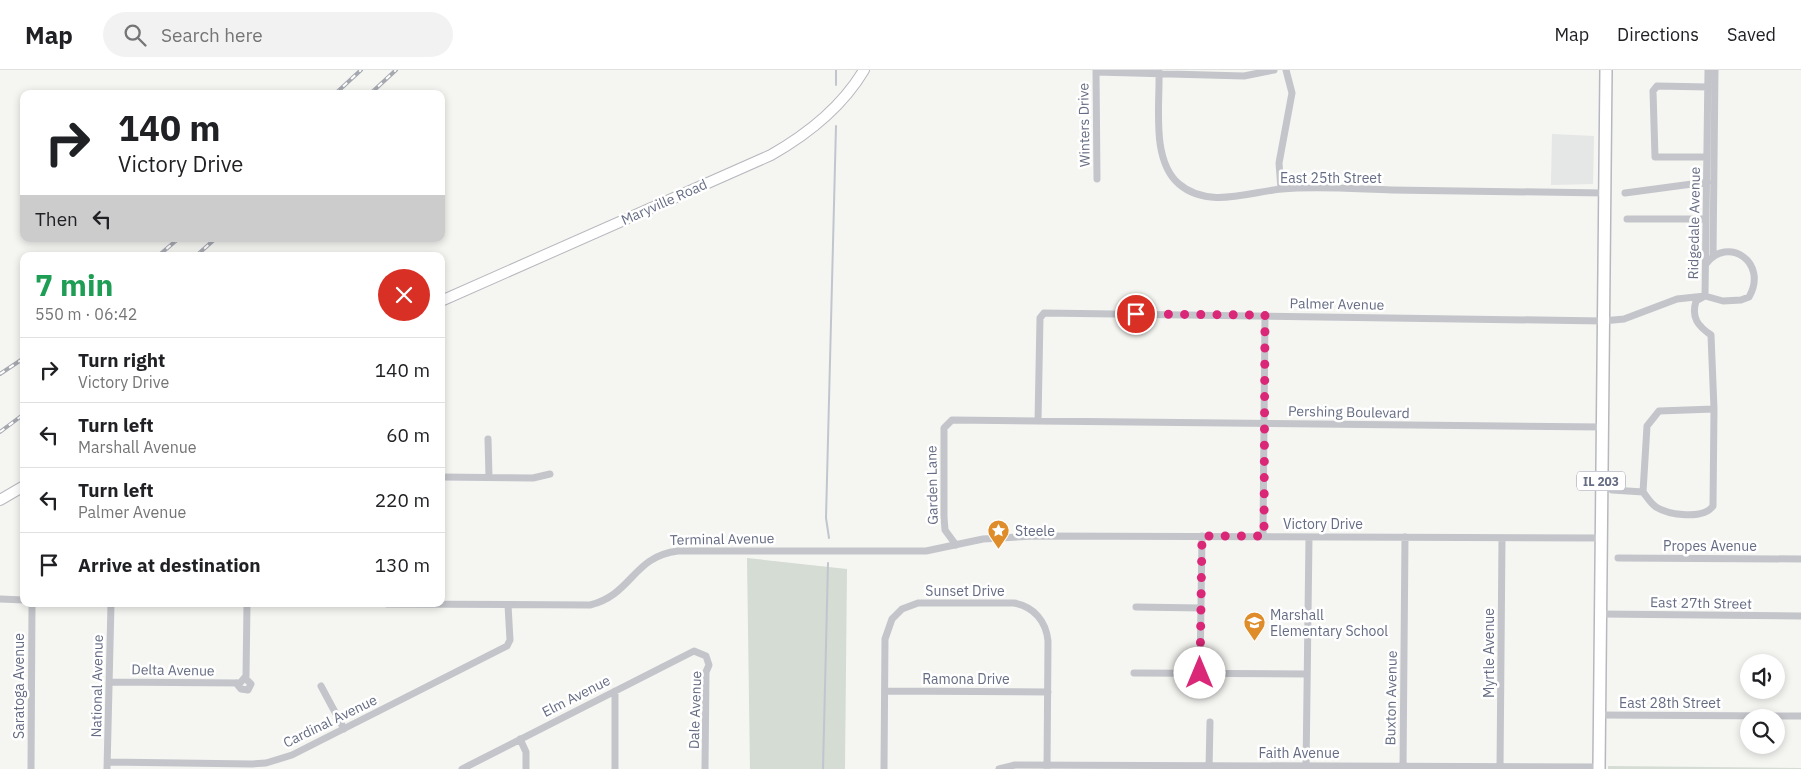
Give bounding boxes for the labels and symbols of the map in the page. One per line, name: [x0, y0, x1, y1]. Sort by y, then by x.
street label: Winters Drive: [1074, 82, 1094, 167]
street label: Ridgedale Avenue: [1684, 166, 1704, 280]
street label: East 25th Street: [1280, 169, 1382, 187]
street label: Maryville Road: [618, 175, 710, 229]
pin: [1115, 293, 1157, 335]
street label: Palmer Avenue: [1289, 294, 1385, 314]
street label: Pershing Boulevard: [1288, 402, 1410, 422]
street label: Garden Lane: [922, 445, 942, 525]
road number: IL 203: [1577, 472, 1625, 491]
street label: Victory Drive: [1283, 515, 1363, 533]
place icon: Steele: [987, 519, 1011, 550]
place label: Steele: [1015, 522, 1055, 540]
street label: Terminal Avenue: [669, 529, 775, 549]
street label: Propes Avenue: [1663, 537, 1757, 555]
street label: Sunset Drive: [925, 582, 1005, 600]
street label: East 27th Street: [1650, 593, 1752, 613]
place label: Marshall Elementary School: [1270, 606, 1388, 640]
street label: Myrtle Avenue: [1480, 608, 1498, 698]
school or university icon: Marshall Elementary School: [1242, 611, 1266, 642]
street label: Saratoga Avenue: [10, 633, 28, 739]
street label: National Avenue: [87, 634, 107, 738]
position arrow: [1173, 646, 1225, 698]
street label: Buxton Avenue: [1381, 650, 1401, 746]
street label: Delta Avenue: [131, 660, 215, 680]
street label: Dale Avenue: [685, 670, 705, 750]
street label: Ramona Drive: [922, 670, 1010, 688]
street label: Elm Avenue: [539, 671, 613, 721]
street label: Cardinal Avenue: [280, 690, 380, 751]
street label: East 28th Street: [1619, 694, 1721, 712]
street label: Faith Avenue: [1258, 744, 1340, 762]

